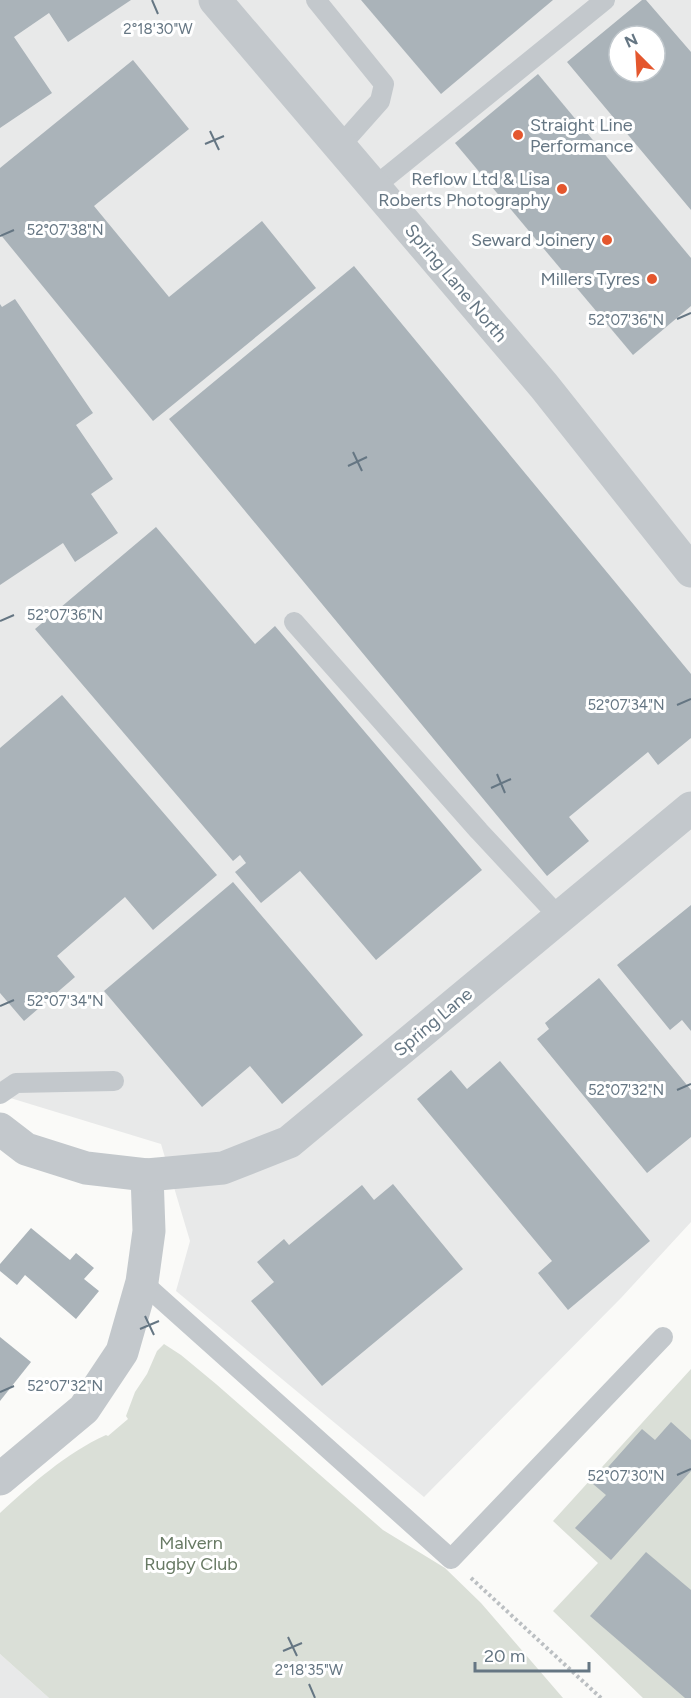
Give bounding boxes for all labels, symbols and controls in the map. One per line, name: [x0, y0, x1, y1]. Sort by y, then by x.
text: 2°18'30"W: [123, 20, 193, 38]
north arrow: [607, 24, 667, 84]
text: N: [622, 30, 641, 52]
place label: Straight Line Performance: [530, 114, 634, 157]
marker: Straight Line Performance: [511, 128, 525, 142]
place label: Reflow Ltd & Lisa Roberts Photography: [378, 168, 551, 211]
marker: Reflow Ltd & Lisa Roberts Photography: [555, 182, 569, 196]
street label: Spring Lane North: [400, 220, 512, 346]
text: 52°07'38"N: [27, 221, 104, 239]
place label: Seward Joinery: [471, 229, 596, 251]
marker: Seward Joinery: [600, 233, 614, 247]
place label: Millers Tyres: [540, 268, 640, 290]
marker: Millers Tyres: [645, 272, 659, 286]
text: 52°07'36"N: [588, 311, 664, 329]
text: 52°07'36"N: [27, 606, 103, 624]
text: 52°07'34"N: [587, 696, 665, 714]
street label: Spring Lane: [389, 983, 477, 1061]
text: 52°07'34"N: [26, 992, 104, 1010]
text: 52°07'32"N: [588, 1081, 664, 1099]
text: 52°07'32"N: [27, 1377, 103, 1395]
text: 52°07'30"N: [587, 1467, 665, 1485]
park label: Malvern Rugby Club: [144, 1532, 238, 1575]
scale bar: [475, 1635, 589, 1673]
text: 20 m: [484, 1645, 525, 1667]
text: 2°18'35"W: [275, 1661, 344, 1679]

